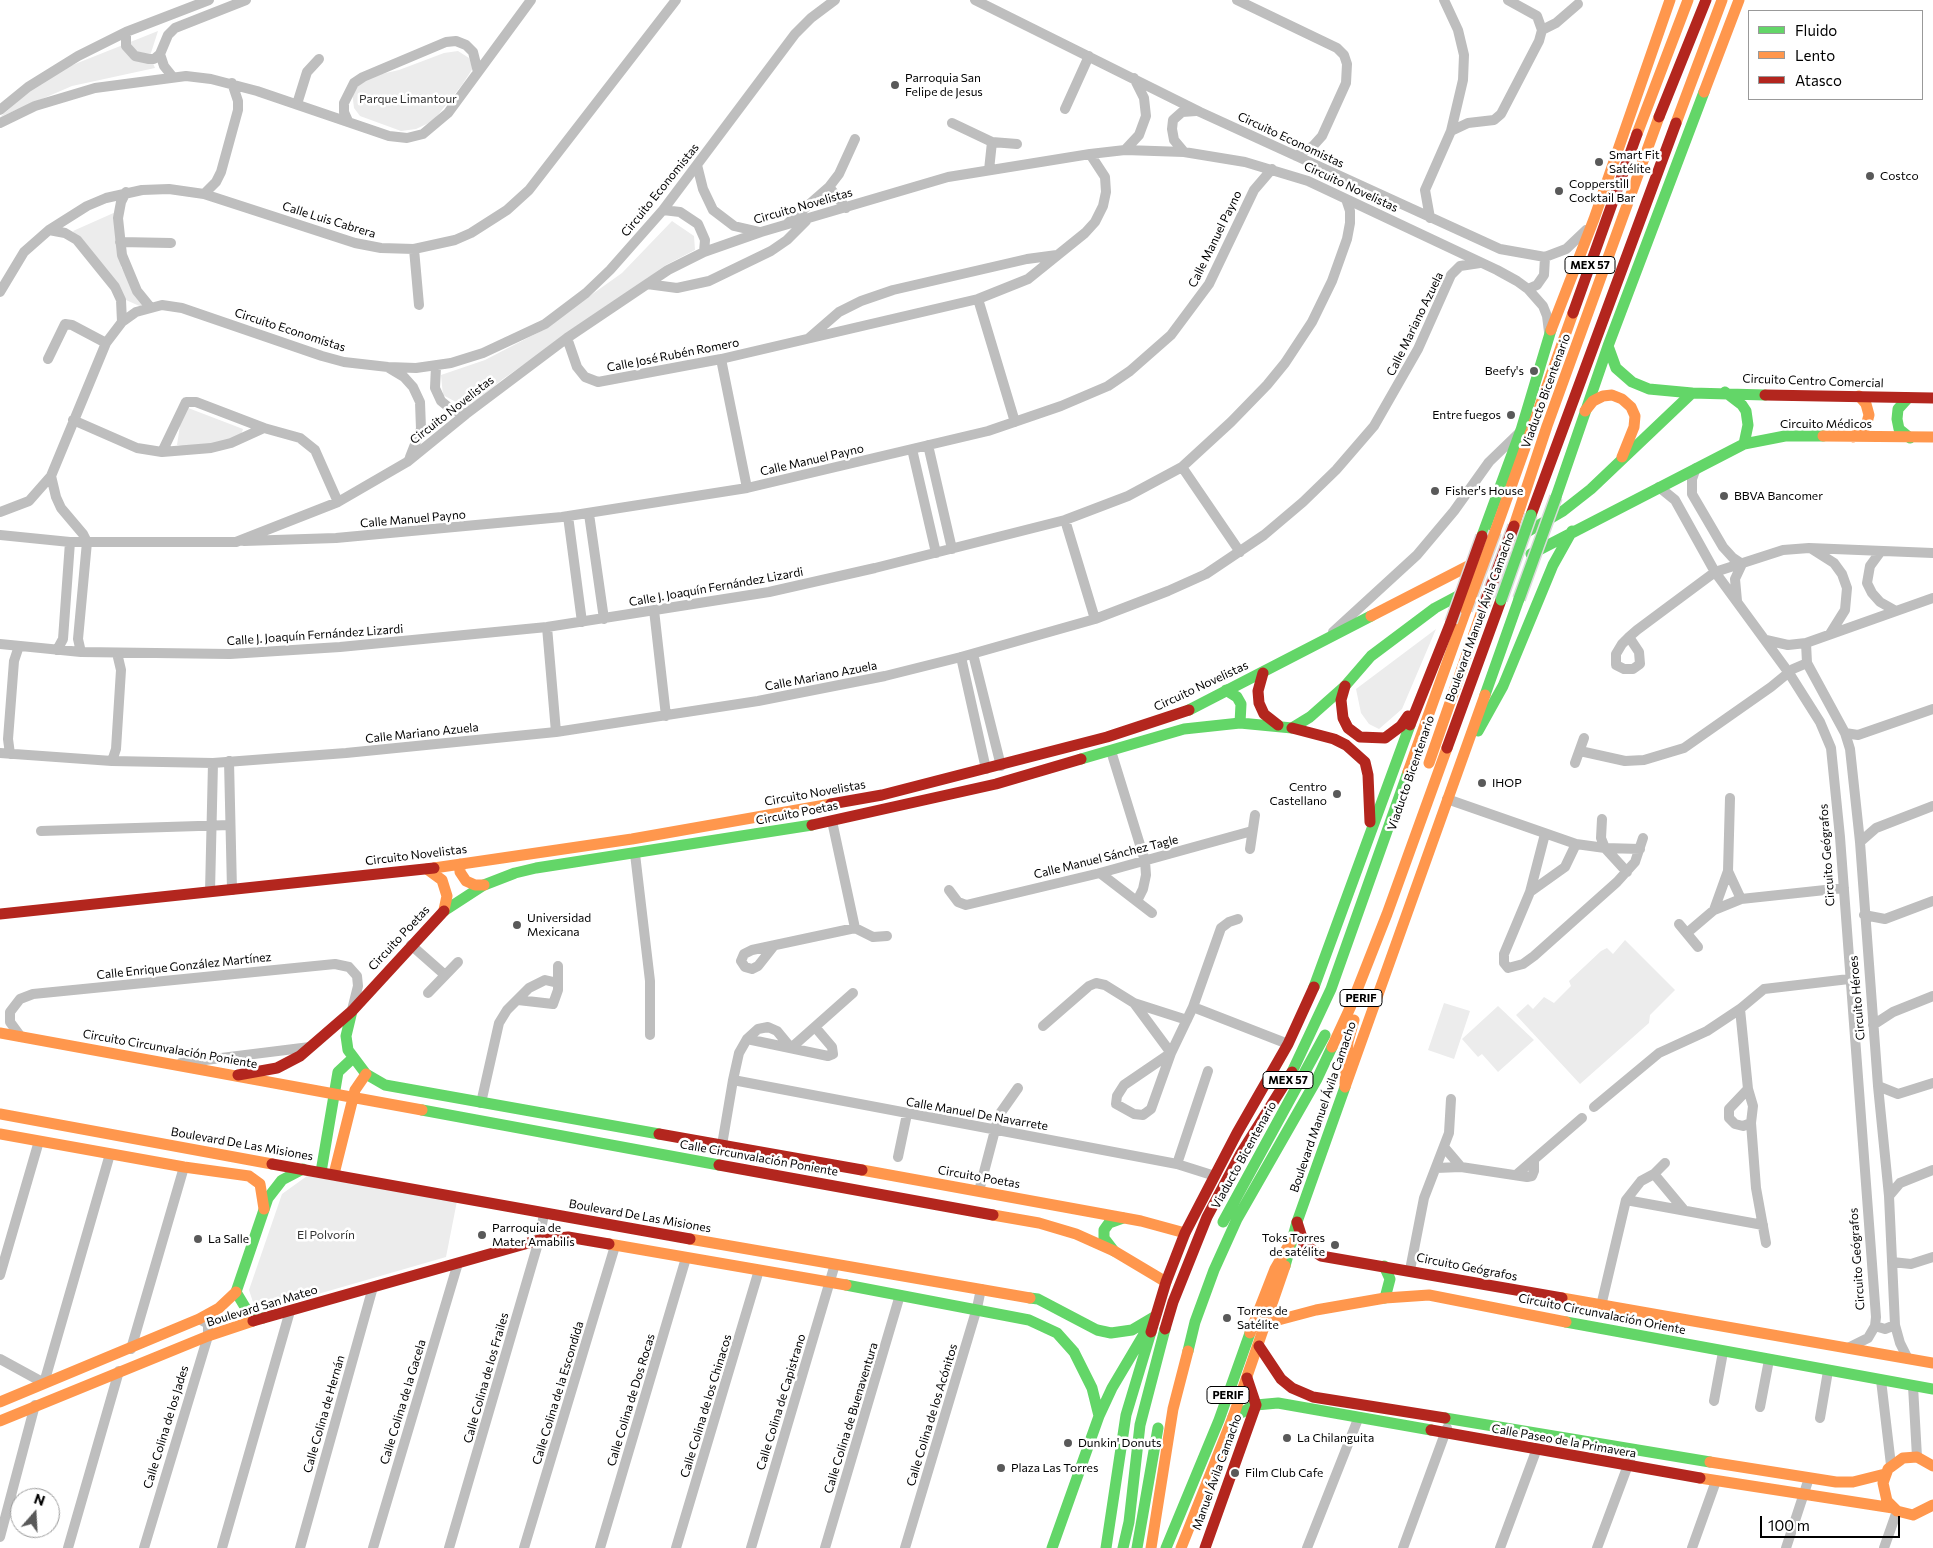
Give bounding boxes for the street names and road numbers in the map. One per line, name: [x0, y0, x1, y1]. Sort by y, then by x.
street label: Circuito Economistas: [1235, 109, 1347, 171]
street label: Circuito Economistas: [618, 140, 702, 240]
street label: Circuito Novelistas: [1302, 159, 1400, 215]
street label: Circuito Novelistas: [752, 185, 854, 227]
street label: Calle Manuel Payno: [1185, 188, 1245, 290]
street label: Calle Luis Cabrera: [280, 199, 378, 241]
road number: MEX 57: [1565, 256, 1615, 274]
street label: Calle Mariano Azuela: [1384, 270, 1446, 378]
street label: Circuito Economistas: [233, 305, 347, 355]
street label: Viaducto Bicentenario: [1519, 332, 1573, 450]
street label: Calle José Rubén Romero: [606, 335, 740, 375]
street label: Circuito Centro Comercial: [1742, 371, 1884, 391]
street label: Circuito Novelistas: [407, 373, 497, 447]
street label: Circuito Médicos: [1780, 417, 1872, 431]
street label: Calle Manuel Payno: [759, 441, 865, 479]
street label: Calle Manuel Payno: [360, 507, 466, 531]
street label: Boulevard Manuel Ávila Camacho: [1442, 530, 1518, 704]
street label: Calle J. Joaquín Fernández Lizardi: [628, 565, 804, 609]
street label: Calle J. Joaquín Fernández Lizardi: [226, 622, 404, 648]
street label: Calle Mariano Azuela: [764, 658, 878, 694]
street label: Circuito Novelistas: [1152, 658, 1250, 714]
street label: Viaducto Bicentenario: [1385, 714, 1437, 832]
street label: Calle Mariano Azuela: [365, 720, 479, 746]
street label: Circuito Novelistas: [763, 777, 867, 809]
street label: Circuito Poetas: [755, 798, 839, 828]
street label: Circuito Geógrafos: [1816, 803, 1838, 907]
street label: Calle Manuel Sánchez Tagle: [1032, 832, 1180, 882]
street label: Circuito Novelistas: [364, 842, 468, 868]
street label: Circuito Poetas: [365, 903, 433, 973]
street label: Calle Enrique González Martínez: [96, 950, 272, 982]
street label: Circuito Héroes: [1846, 955, 1868, 1041]
road number: PERIF: [1340, 990, 1382, 1006]
street label: Boulevard Manuel Ávila Camacho: [1287, 1020, 1359, 1194]
street label: Circuito Circunvalación Poniente: [82, 1027, 258, 1071]
road number: MEX 57: [1263, 1072, 1313, 1088]
street label: Calle Manuel De Navarrete: [905, 1094, 1049, 1134]
street label: Viaducto Bicentenario: [1208, 1099, 1280, 1211]
street label: Boulevard De Las Misiones: [170, 1124, 314, 1164]
street label: Calle Circunvalación Poniente: [679, 1137, 839, 1179]
street label: Circuito Poetas: [937, 1163, 1021, 1191]
street label: Boulevard De Las Misiones: [568, 1196, 712, 1236]
street label: Circuito Geógrafos: [1846, 1207, 1868, 1311]
street label: Circuito Geógrafos: [1415, 1250, 1519, 1284]
street label: Boulevard San Mateo: [205, 1282, 319, 1330]
street label: Circuito Circunvalación Oriente: [1517, 1291, 1687, 1337]
street label: Calle Colina de los Frailes: [460, 1311, 512, 1445]
street label: Calle Colina de la Escondida: [529, 1320, 587, 1466]
street label: Calle Colina de Dos Rocas: [604, 1332, 658, 1468]
street label: Calle Colina de los Chinacos: [677, 1332, 735, 1480]
street label: Calle Colina de Capistrano: [753, 1332, 809, 1472]
street label: Calle Colina de la Gacela: [377, 1338, 429, 1466]
street label: Calle Colina de Buenaventura: [821, 1341, 881, 1495]
street label: Calle Colina de los Acónitos: [903, 1342, 961, 1488]
street label: Calle Colina de Hernán: [300, 1353, 348, 1475]
street label: Calle Colina de los Jades: [140, 1364, 192, 1490]
road number: PERIF: [1207, 1386, 1249, 1404]
street label: Manuel Ávila Camacho: [1189, 1412, 1245, 1532]
street label: Calle Paseo de la Primavera: [1491, 1421, 1637, 1461]

